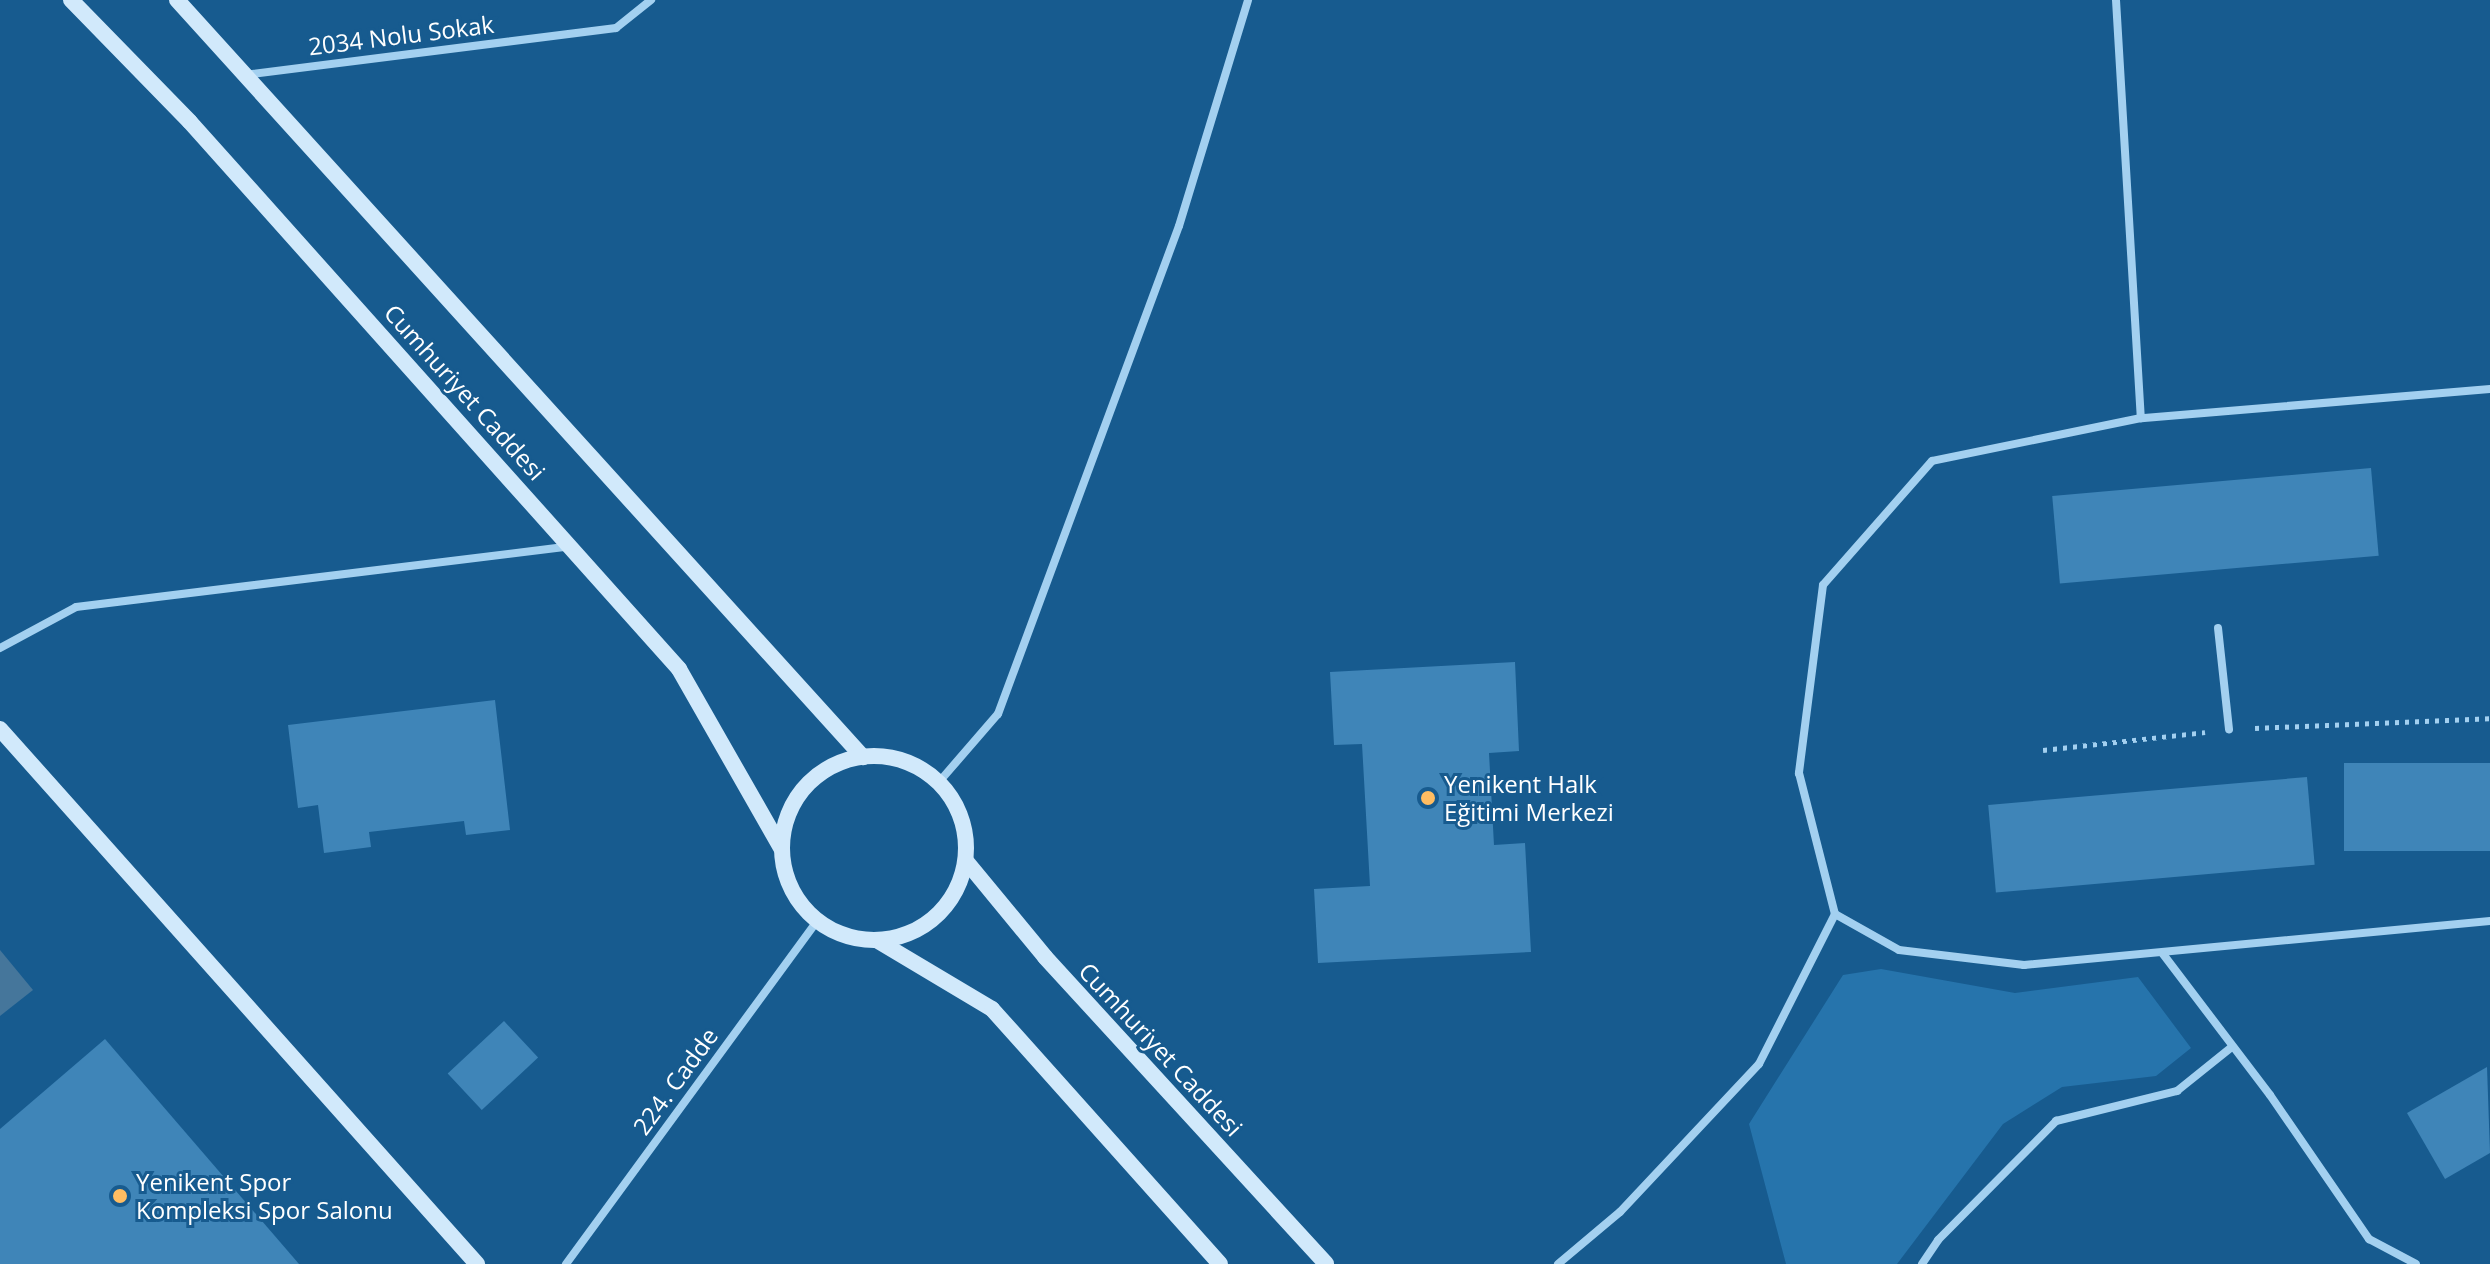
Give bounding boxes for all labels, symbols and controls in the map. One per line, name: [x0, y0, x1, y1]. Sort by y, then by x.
street label: 2034 Nolu Sokak: [307, 9, 495, 61]
street label: Cumhuriyet Caddesi: [379, 298, 551, 486]
place label: Yenikent Halk Eğitimi Merkezi: [1444, 770, 1614, 826]
marker: Yenikent Halk Eğitimi Merkezi: [1419, 789, 1437, 807]
street label: Cumhuriyet Caddesi: [1073, 956, 1249, 1142]
street label: 224. Cadde: [627, 1022, 723, 1140]
place label: Yenikent Spor Kompleksi Spor Salonu: [136, 1168, 393, 1224]
marker: Yenikent Spor Kompleksi Spor Salonu: [111, 1187, 129, 1205]

